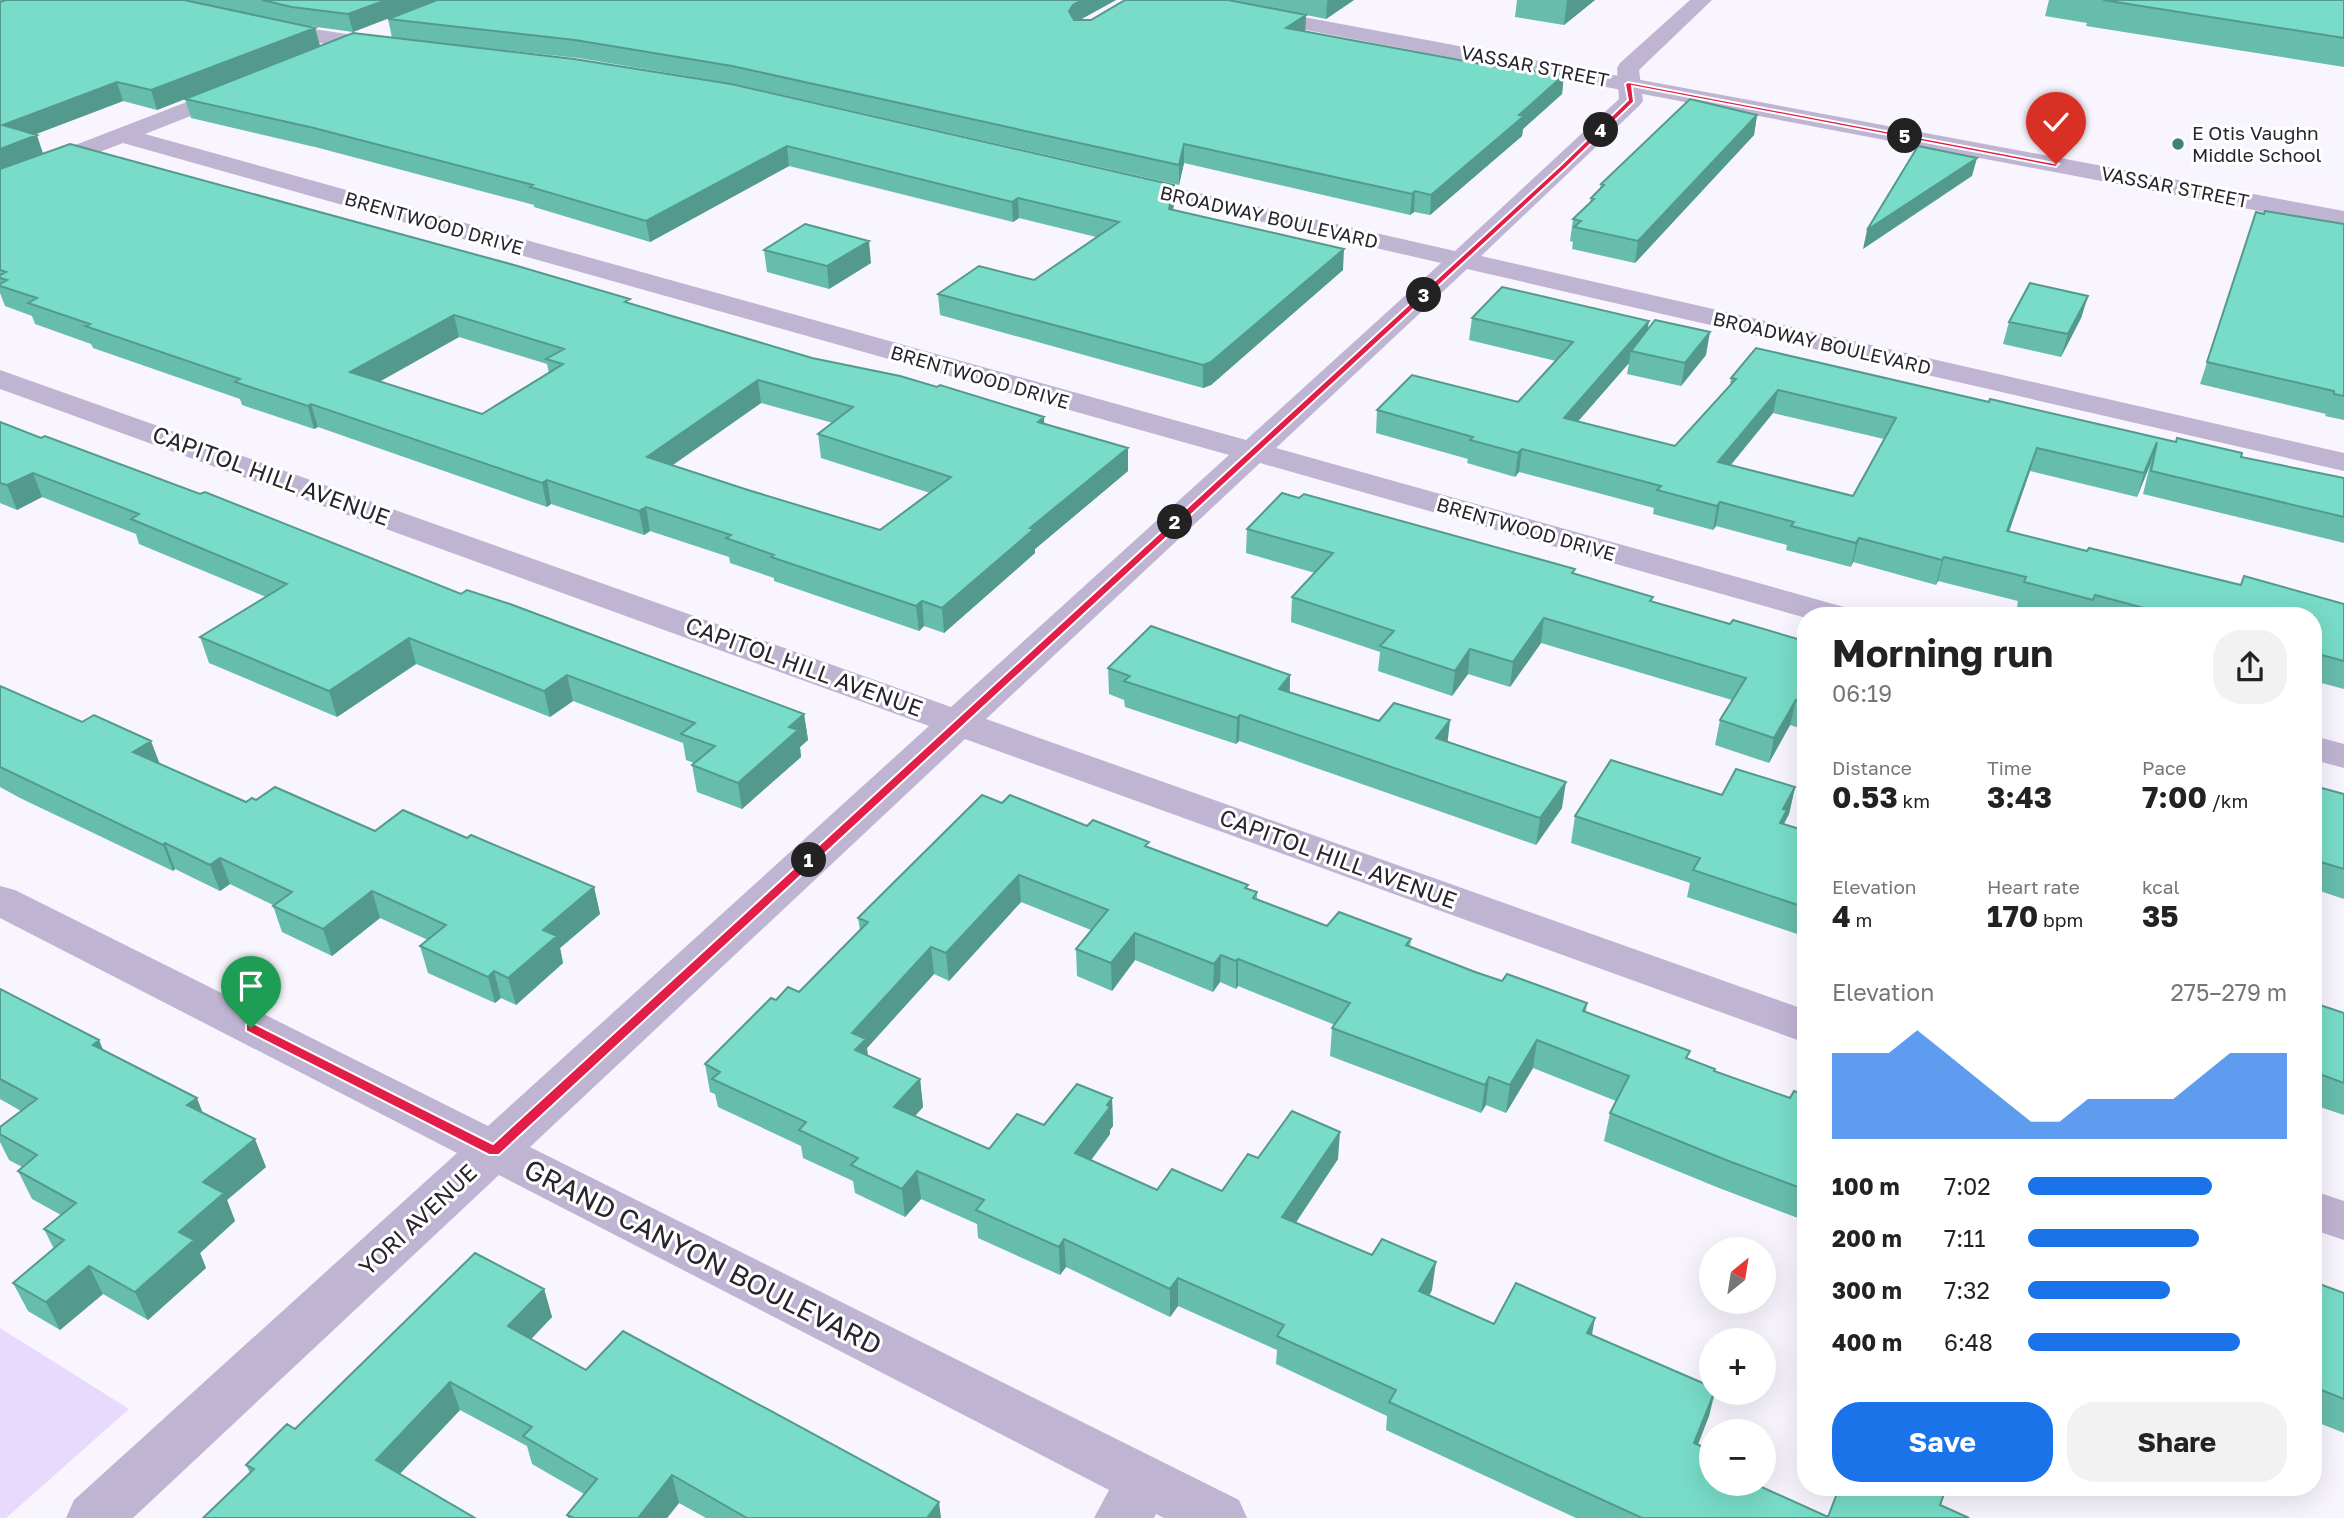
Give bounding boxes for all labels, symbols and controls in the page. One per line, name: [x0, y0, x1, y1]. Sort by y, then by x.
street label: VASSAR STREET: [1459, 40, 1611, 91]
pin: [2026, 92, 2086, 164]
icon: check: [2037, 103, 2075, 141]
pin: 4: [1584, 113, 1618, 148]
text: 4: [1595, 118, 1606, 141]
pin: 5: [1888, 118, 1923, 154]
place label: E Otis Vaughn Middle School: [2192, 121, 2322, 166]
text: 5: [1899, 124, 1910, 147]
marker: E Otis Vaughn Middle School: [2170, 136, 2186, 152]
street label: VASSAR STREET: [2099, 161, 2251, 212]
street label: BROADWAY BOULEVARD: [1158, 180, 1380, 253]
street label: BRENTWOOD DRIVE: [342, 186, 526, 259]
pin: 3: [1406, 278, 1442, 312]
text: 3: [1418, 283, 1429, 306]
street label: BROADWAY BOULEVARD: [1711, 306, 1933, 379]
street label: BRENTWOOD DRIVE: [888, 340, 1072, 413]
street label: CAPITOL HILL AVENUE: [149, 419, 394, 531]
street label: BRENTWOOD DRIVE: [1434, 492, 1618, 565]
pin: 2: [1158, 504, 1192, 540]
text: 2: [1169, 510, 1180, 533]
street label: CAPITOL HILL AVENUE: [682, 610, 927, 722]
text: Morning run: [1832, 630, 2053, 675]
button: share: [2213, 630, 2287, 704]
text: 06:19: [1832, 679, 1892, 707]
text: Distance: [1832, 756, 1912, 779]
text: Time: [1987, 756, 2032, 779]
text: Pace: [2142, 756, 2186, 779]
text: 0.53: [1832, 779, 1898, 815]
text: 3:43: [1987, 779, 2052, 815]
text: 7:00: [2142, 779, 2207, 815]
text: km: [1898, 789, 1930, 812]
text: /km: [2207, 789, 2248, 812]
street label: CAPITOL HILL AVENUE: [1216, 802, 1461, 914]
pin: 1: [792, 842, 826, 878]
text: 1: [804, 848, 813, 871]
text: Elevation: [1832, 875, 1917, 898]
text: Heart rate: [1987, 875, 2080, 898]
text: kcal: [2142, 875, 2180, 898]
text: 4: [1832, 898, 1851, 934]
text: 170: [1987, 898, 2038, 934]
text: 35: [2142, 898, 2179, 934]
text: m: [1851, 908, 1872, 931]
text: bpm: [2038, 908, 2083, 931]
pin: [221, 956, 281, 1028]
icon: arrive: [232, 967, 270, 1005]
text: Elevation: [1832, 978, 1934, 1006]
text: 275–279 m: [2170, 978, 2287, 1006]
street label: GRAND CANYON BOULEVARD: [519, 1152, 887, 1361]
street label: YORI AVENUE: [353, 1158, 482, 1281]
text: 100 m: [1832, 1172, 1900, 1200]
text: 7:02: [1944, 1172, 1991, 1200]
text: 200 m: [1832, 1224, 1902, 1252]
text: 7:11: [1944, 1224, 1985, 1252]
north arrow: [1699, 1237, 1776, 1314]
map controls: [1699, 1237, 1776, 1496]
text: 300 m: [1832, 1276, 1902, 1304]
text: 7:32: [1944, 1276, 1990, 1304]
button: +: [1699, 1328, 1776, 1405]
text: 400 m: [1832, 1328, 1902, 1356]
text: 6:48: [1944, 1328, 1993, 1356]
button: Save: [1832, 1402, 2053, 1482]
button: Share: [2067, 1402, 2287, 1482]
button: −: [1699, 1419, 1776, 1496]

